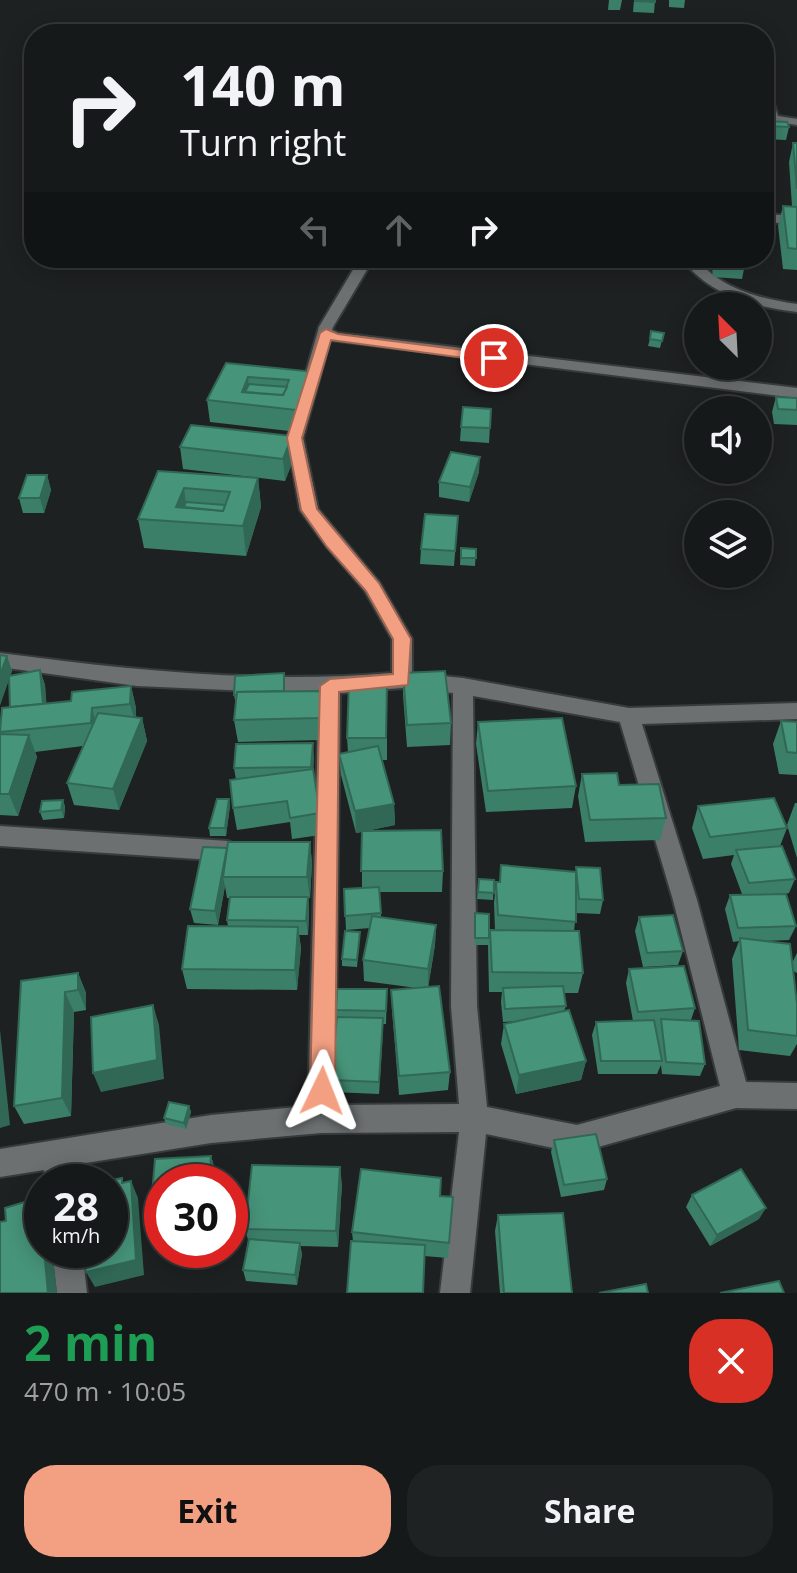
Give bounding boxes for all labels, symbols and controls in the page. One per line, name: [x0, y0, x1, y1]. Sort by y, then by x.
text: 140 m: [180, 46, 346, 122]
icon: right: [48, 56, 152, 160]
text: Turn right: [180, 118, 346, 167]
icon: left: [293, 208, 337, 252]
icon: ahead: [377, 208, 421, 252]
icon: right: [461, 208, 505, 252]
north arrow: [684, 292, 772, 380]
map controls: [684, 292, 772, 588]
pin: [460, 324, 528, 392]
icon: arrive: [472, 336, 516, 380]
button: sound: [684, 396, 772, 484]
button: layers: [684, 500, 772, 588]
position arrow: [280, 1049, 364, 1133]
speed limit sign: 30: [144, 1164, 248, 1268]
text: 28: [53, 1178, 99, 1233]
text: km/h: [52, 1222, 100, 1249]
text: 2 min: [24, 1310, 157, 1375]
button: close: [689, 1319, 773, 1403]
text: 470 m · 10:05: [24, 1373, 186, 1409]
button: Exit: [24, 1465, 391, 1557]
button: Share: [407, 1465, 773, 1557]

